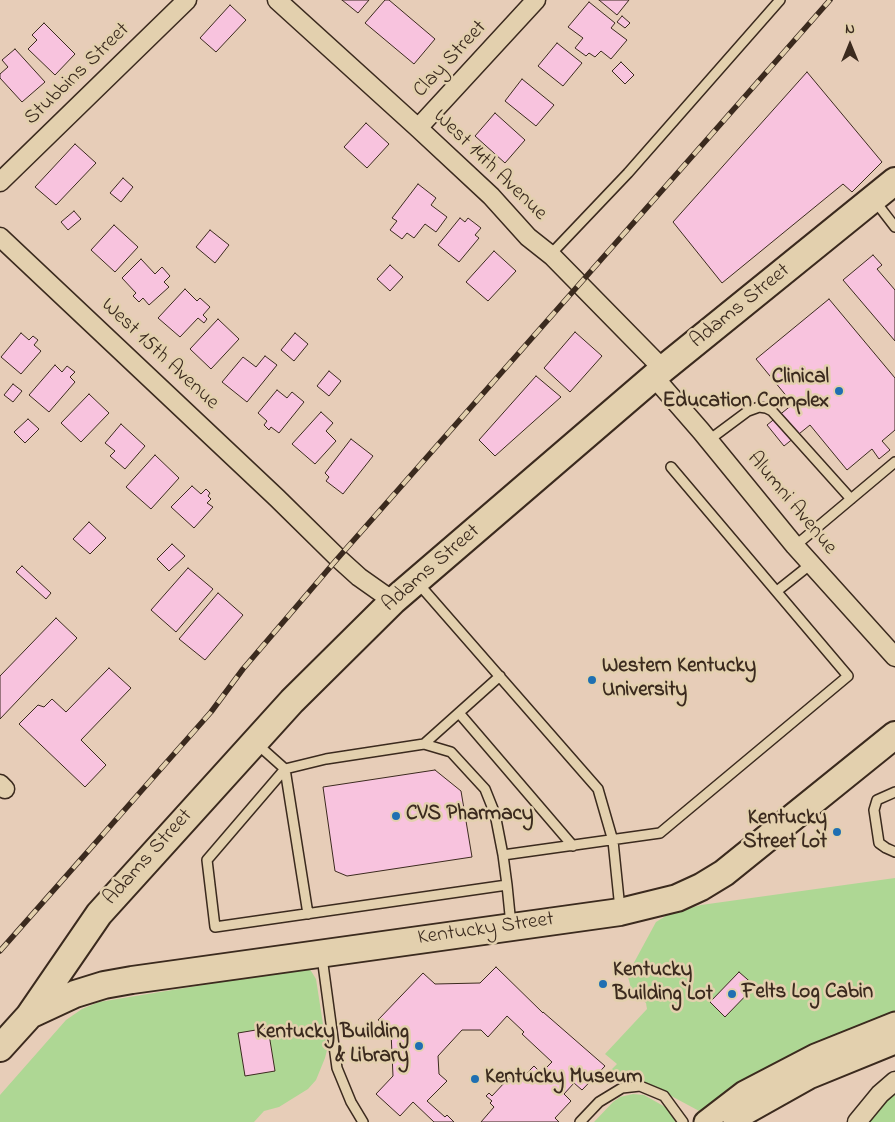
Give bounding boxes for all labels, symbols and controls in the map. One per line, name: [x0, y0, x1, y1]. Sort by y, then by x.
street label: Clay Street: [409, 16, 493, 104]
street label: Stubbins Street: [20, 18, 136, 132]
text: N: [845, 19, 855, 40]
north arrow: [825, 20, 875, 70]
street label: West 14th Avenue: [427, 105, 551, 227]
street label: Adams Street: [686, 259, 796, 355]
street label: West 15th Avenue: [95, 294, 223, 416]
place label: Clinical Education Complex: [663, 366, 829, 416]
marker: Clinical Education Complex: [833, 385, 845, 397]
street label: Alumni Avenue: [741, 447, 841, 561]
street label: Adams Street: [378, 520, 486, 618]
place label: Western Kentucky University: [602, 655, 756, 705]
marker: Western Kentucky University: [586, 674, 598, 686]
place label: CVS Pharmacy: [406, 803, 533, 829]
street label: Adams Street: [99, 805, 199, 911]
place label: Kentucky Street Lot: [743, 807, 827, 857]
marker: CVS Pharmacy: [390, 810, 402, 822]
marker: Kentucky Street Lot: [831, 826, 843, 838]
street label: Kentucky Street: [416, 908, 556, 952]
place label: Kentucky Building Lot: [613, 959, 713, 1009]
marker: Kentucky Building Lot: [597, 978, 609, 990]
place label: Felts Log Cabin: [742, 981, 873, 1007]
marker: Felts Log Cabin: [726, 988, 738, 1000]
place label: Kentucky Building & Library: [256, 1021, 409, 1071]
marker: Kentucky Building & Library: [413, 1040, 425, 1052]
place label: Kentucky Museum: [485, 1066, 642, 1092]
marker: Kentucky Museum: [469, 1073, 481, 1085]

